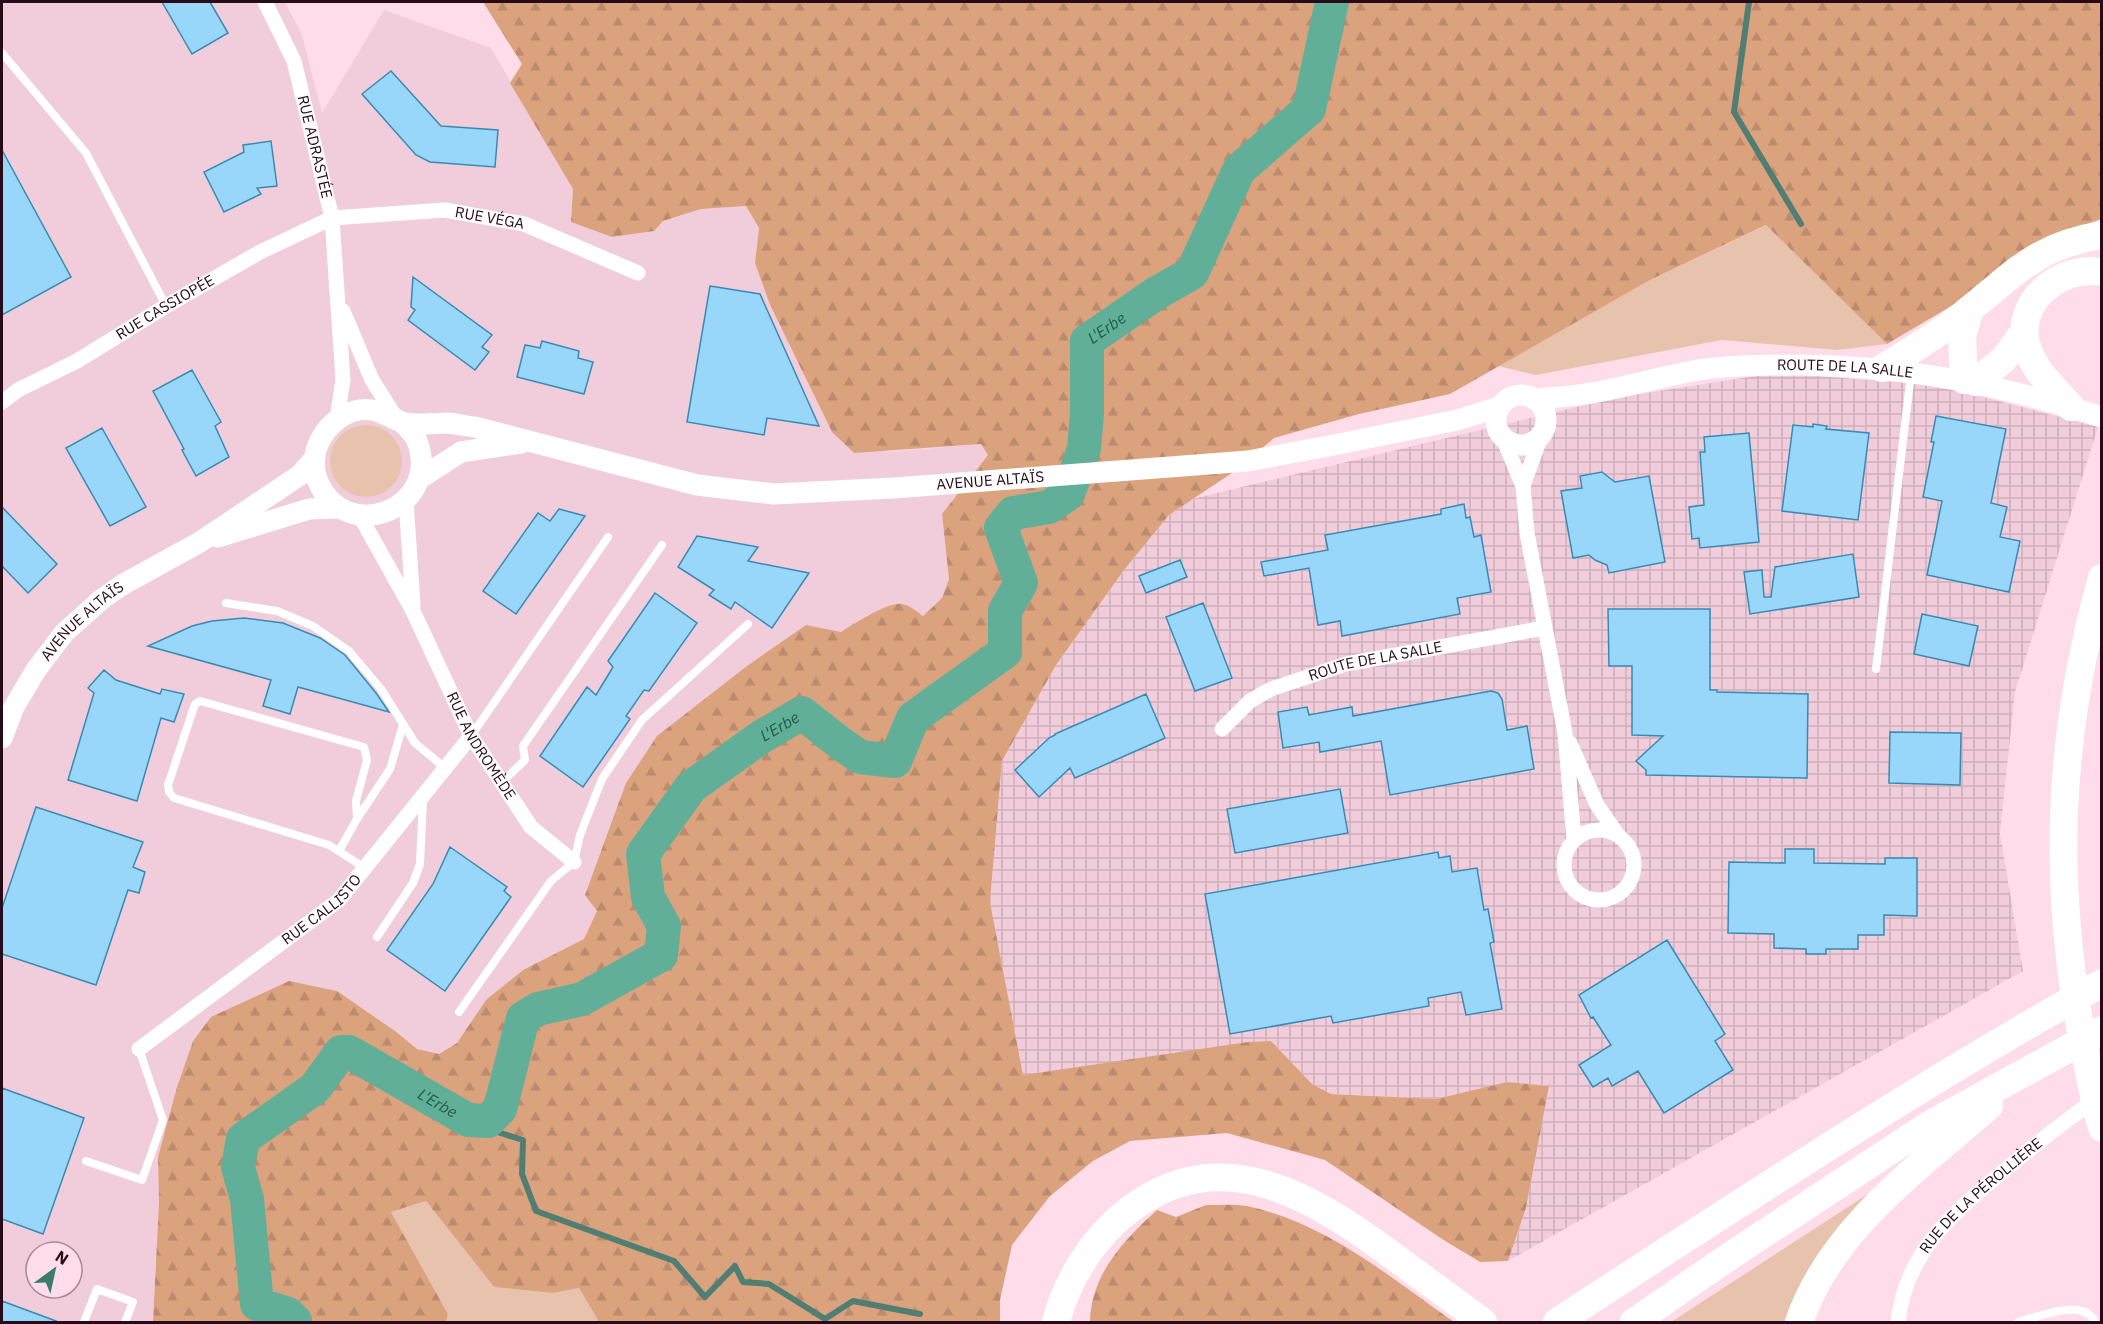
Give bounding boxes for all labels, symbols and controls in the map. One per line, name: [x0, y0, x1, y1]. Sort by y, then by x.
street label: RUE ADRASTÉE: [294, 93, 337, 200]
street label: RUE VÉGA: [454, 202, 526, 233]
street label: RUE CASSIOPÉE: [112, 270, 218, 344]
water label: L'Erbe: [1083, 307, 1129, 348]
street label: ROUTE DE LA SALLE: [1777, 355, 1914, 382]
street label: AVENUE ALTAÏS: [936, 467, 1045, 494]
street label: AVENUE ALTAÏS: [36, 577, 127, 665]
street label: ROUTE DE LA SALLE: [1306, 637, 1444, 685]
street label: RUE ANDROMÈDE: [443, 689, 520, 803]
water label: L'Erbe: [756, 707, 803, 746]
street label: RUE CALLISTO: [278, 870, 365, 948]
water label: L'Erbe: [415, 1084, 461, 1122]
street label: RUE DE LA PÉROLLIÈRE: [1915, 1133, 2046, 1257]
north arrow: [24, 1240, 84, 1300]
text: N: [52, 1246, 72, 1269]

